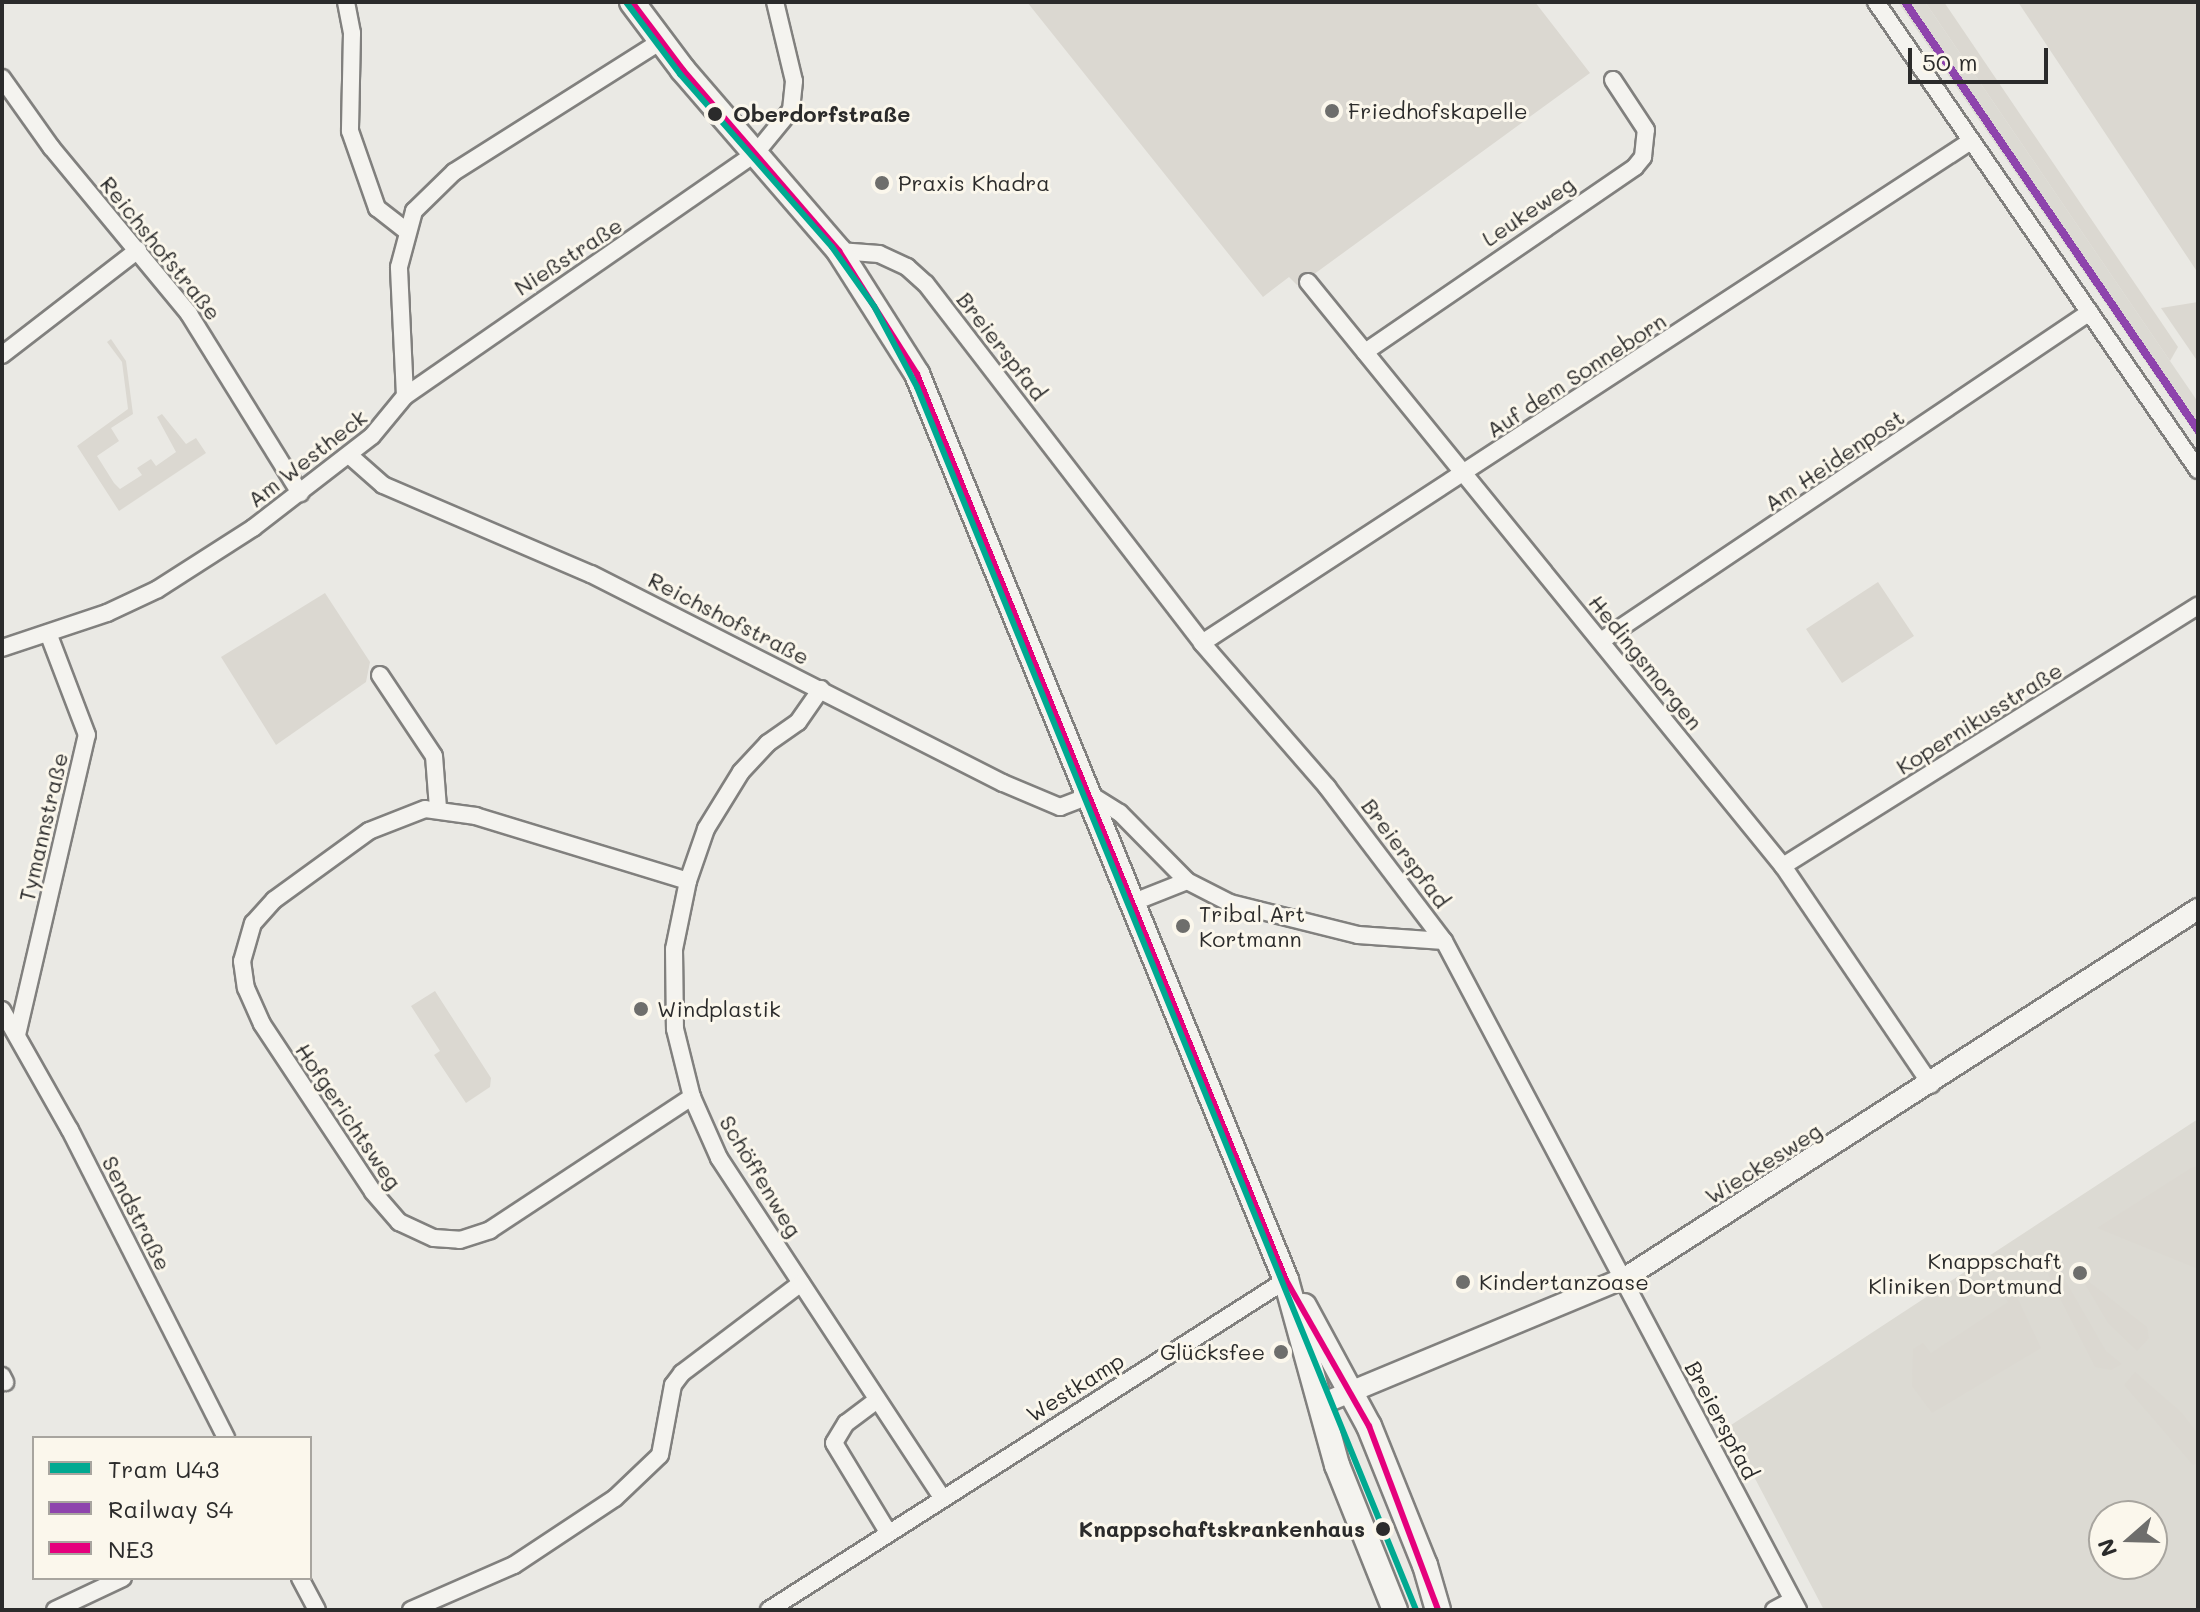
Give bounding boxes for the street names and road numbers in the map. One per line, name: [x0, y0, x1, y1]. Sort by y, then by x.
street label: Leukeweg: [1477, 170, 1579, 252]
street label: Reichshofstraße: [95, 171, 227, 325]
street label: Nießstraße: [509, 211, 627, 301]
street label: Breierspfad: [952, 287, 1052, 405]
street label: Auf dem Sonneborn: [1481, 307, 1671, 443]
street label: Am Westheck: [242, 403, 372, 513]
street label: Am Heidenpost: [1759, 404, 1909, 516]
street label: Reichshofstraße: [644, 566, 814, 670]
street label: Hedingsmorgen: [1584, 589, 1708, 735]
street label: Kopernikusstraße: [1891, 656, 2067, 780]
street label: Tymannstraße: [13, 750, 73, 904]
street label: Breierspfad: [1356, 793, 1456, 913]
street label: Hofgerichtsweg: [290, 1038, 408, 1194]
street label: Schöffenweg: [714, 1110, 808, 1242]
street label: Wieckesweg: [1700, 1117, 1826, 1209]
street label: Sendstraße: [97, 1151, 177, 1275]
street label: Westkamp: [1021, 1347, 1129, 1427]
street label: Breierspfad: [1680, 1356, 1764, 1484]

